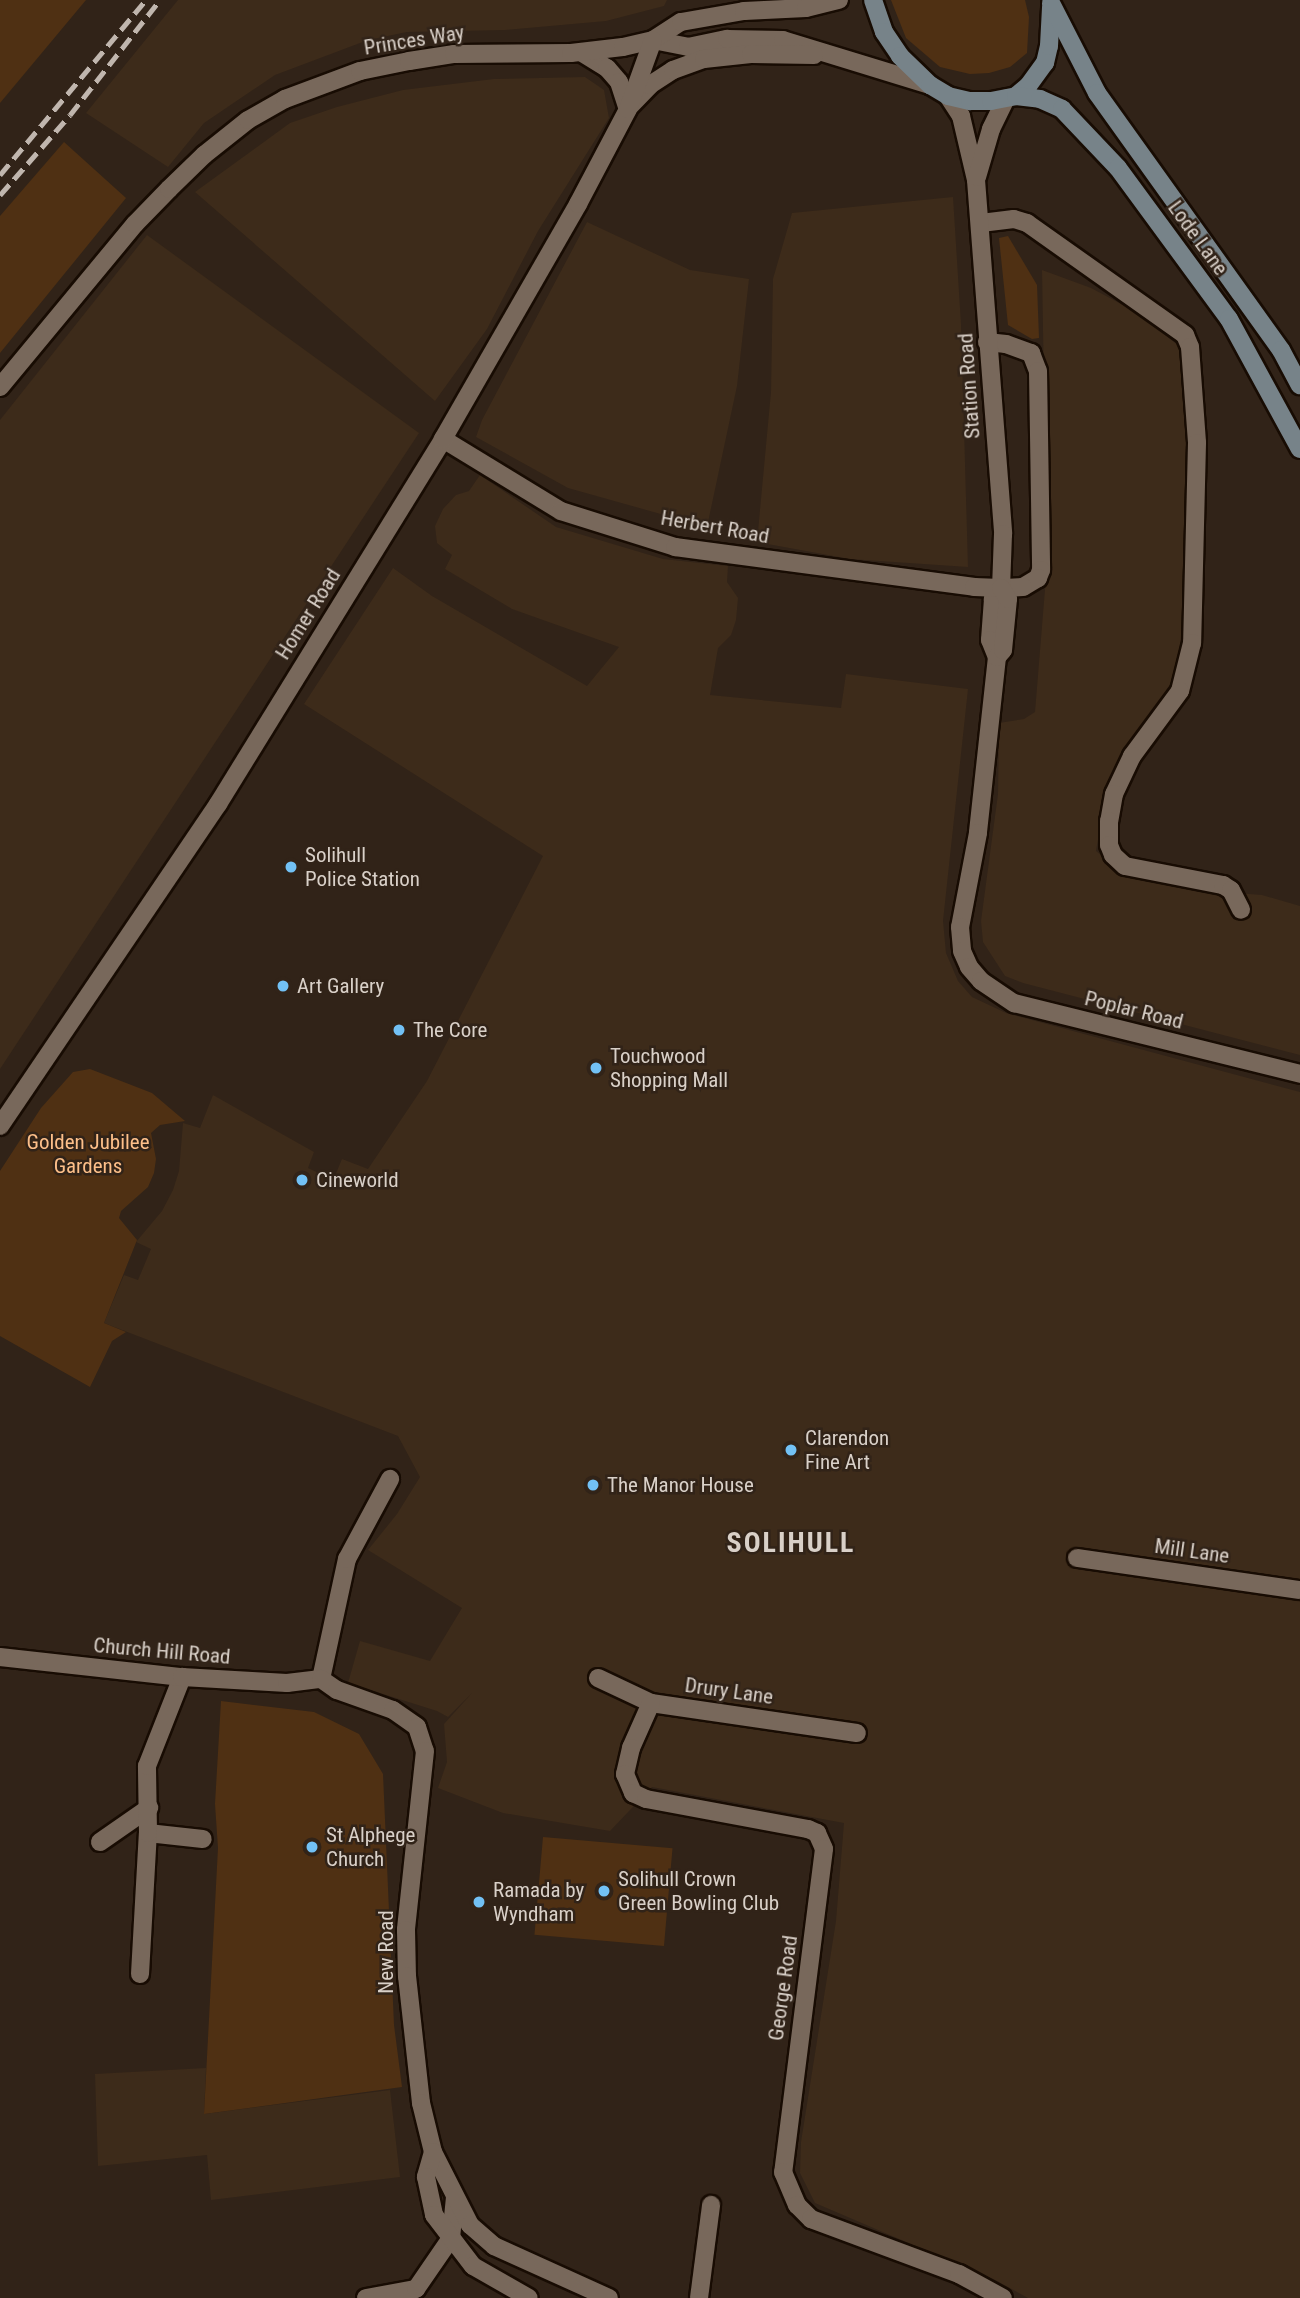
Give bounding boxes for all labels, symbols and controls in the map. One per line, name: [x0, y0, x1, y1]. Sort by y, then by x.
street label: Princes Way: [362, 20, 466, 60]
street label: Lode Lane: [1163, 196, 1233, 280]
street label: Station Road: [953, 332, 985, 440]
street label: Herbert Road: [659, 505, 771, 549]
street label: Homer Road: [270, 564, 346, 664]
place label: Solihull Police Station: [305, 842, 420, 892]
marker: Solihull Police Station: [283, 859, 299, 875]
place label: Art Gallery: [297, 973, 384, 999]
marker: Art Gallery: [275, 978, 291, 994]
street label: Poplar Road: [1082, 986, 1186, 1034]
place label: The Core: [413, 1017, 487, 1043]
marker: The Core: [391, 1022, 407, 1038]
place label: Touchwood Shopping Mall: [610, 1043, 728, 1093]
marker: Touchwood Shopping Mall: [588, 1060, 604, 1076]
park label: Golden Jubilee Gardens: [26, 1129, 150, 1179]
place label: Cineworld: [316, 1167, 399, 1193]
marker: Cineworld: [294, 1172, 310, 1188]
place label: Clarendon Fine Art: [805, 1425, 889, 1475]
marker: Clarendon Fine Art: [783, 1442, 799, 1458]
place label: The Manor House: [607, 1472, 754, 1498]
marker: The Manor House: [585, 1477, 601, 1493]
district label: SOLIHULL: [728, 1526, 854, 1560]
street label: Mill Lane: [1153, 1533, 1231, 1569]
street label: Church Hill Road: [92, 1632, 232, 1670]
street label: Drury Lane: [683, 1672, 775, 1710]
place label: St Alphege Church: [326, 1822, 415, 1872]
marker: St Alphege Church: [304, 1839, 320, 1855]
place label: Solihull Crown Green Bowling Club: [618, 1866, 779, 1916]
place label: Ramada by Wyndham: [493, 1877, 584, 1927]
marker: Solihull Crown Green Bowling Club: [596, 1883, 612, 1899]
marker: Ramada by Wyndham: [471, 1894, 487, 1910]
street label: New Road: [373, 1910, 399, 1994]
street label: George Road: [763, 1934, 803, 2042]

